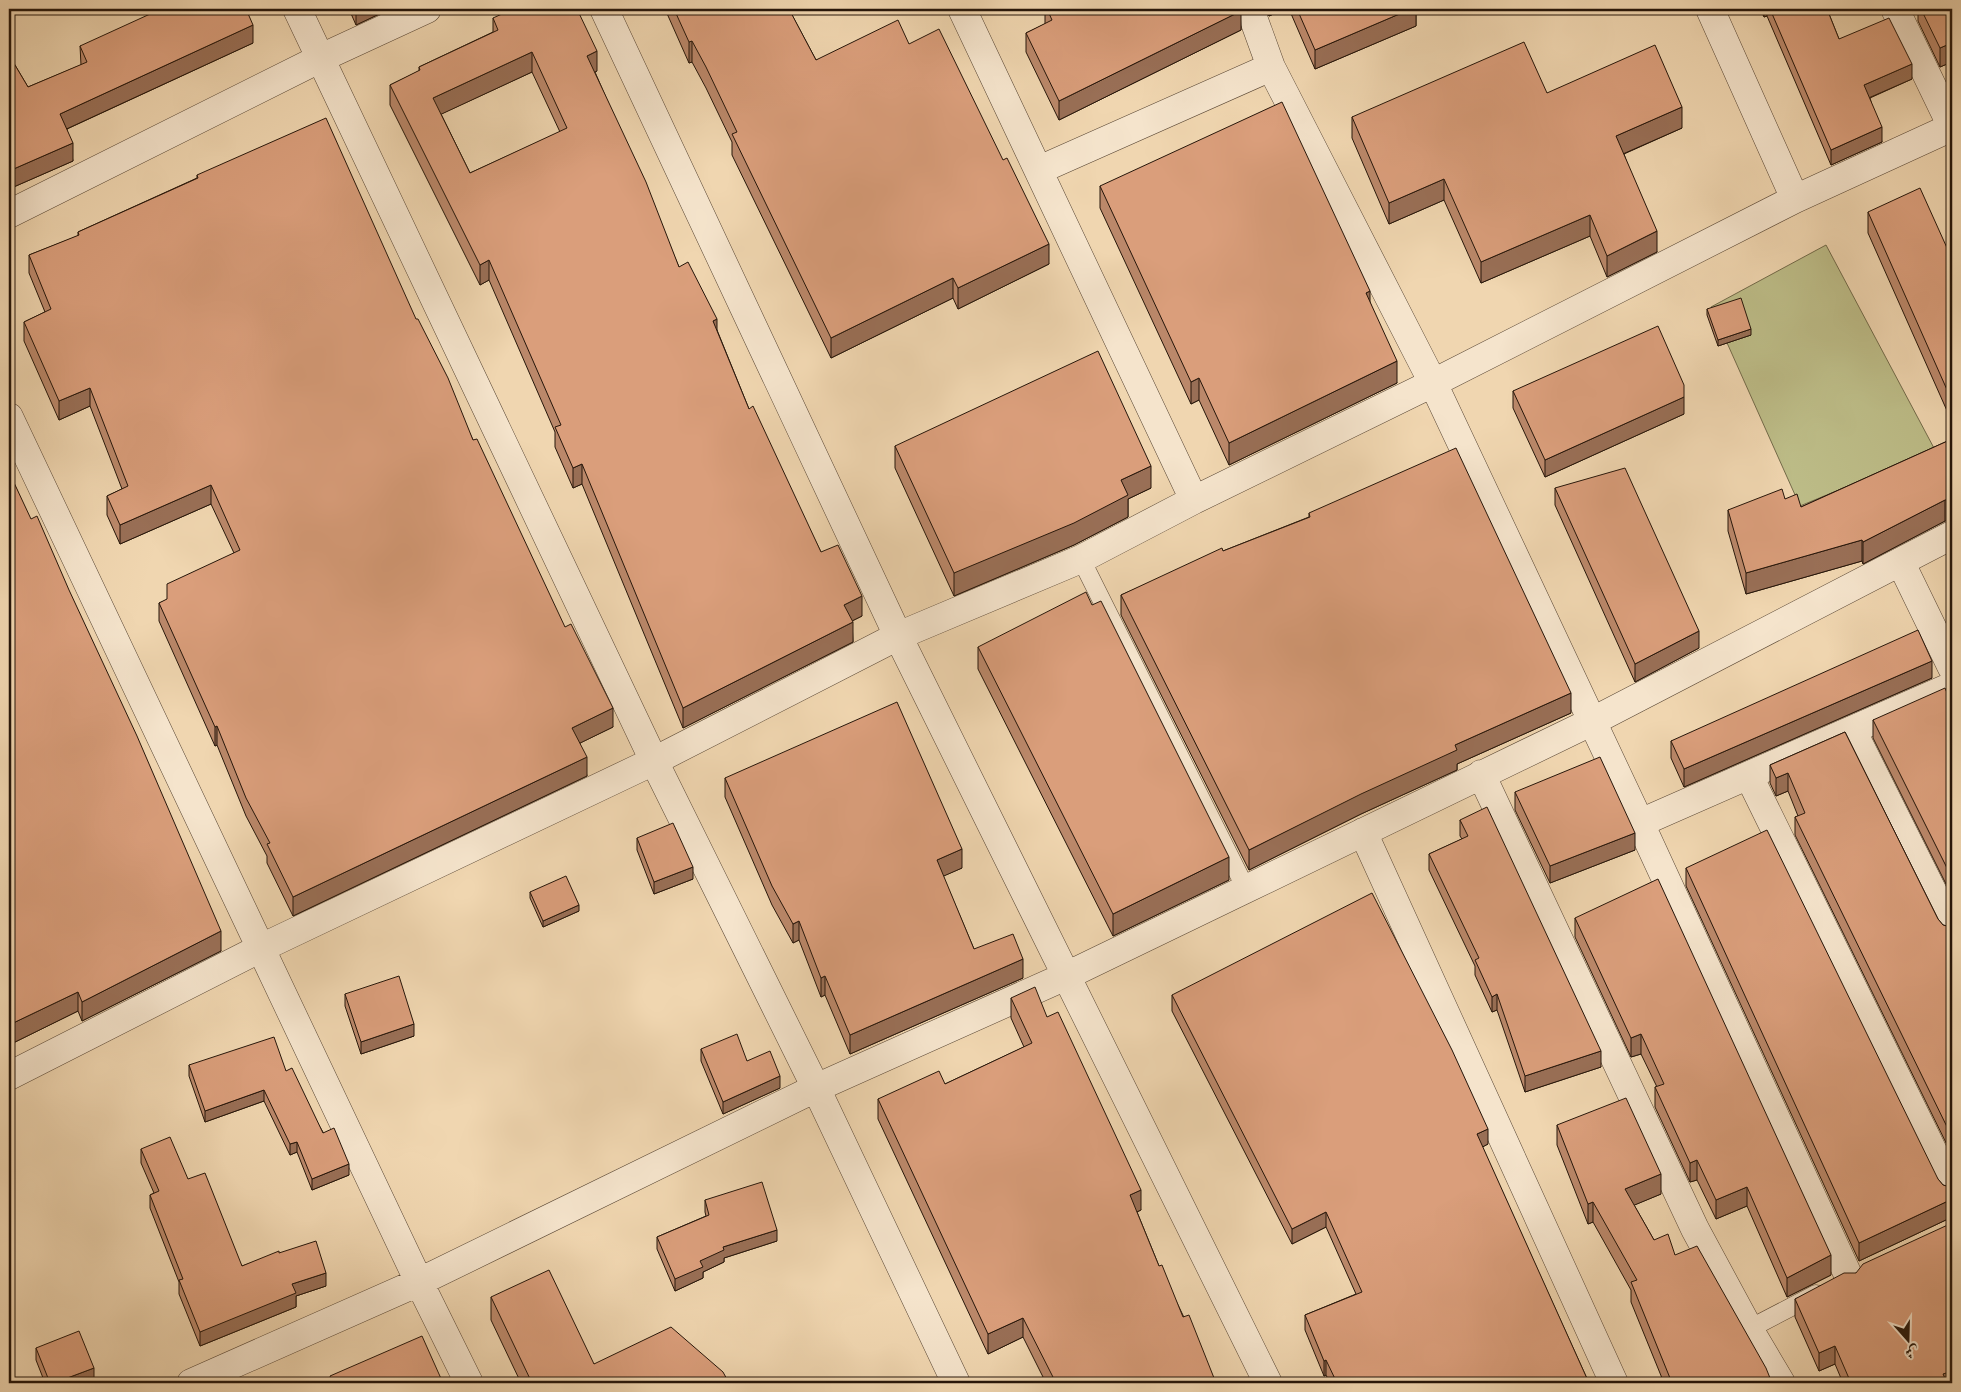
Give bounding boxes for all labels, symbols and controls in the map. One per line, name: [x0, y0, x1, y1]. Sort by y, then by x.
north arrow: [1884, 1314, 1934, 1364]
text: ش: [1903, 1341, 1922, 1362]

